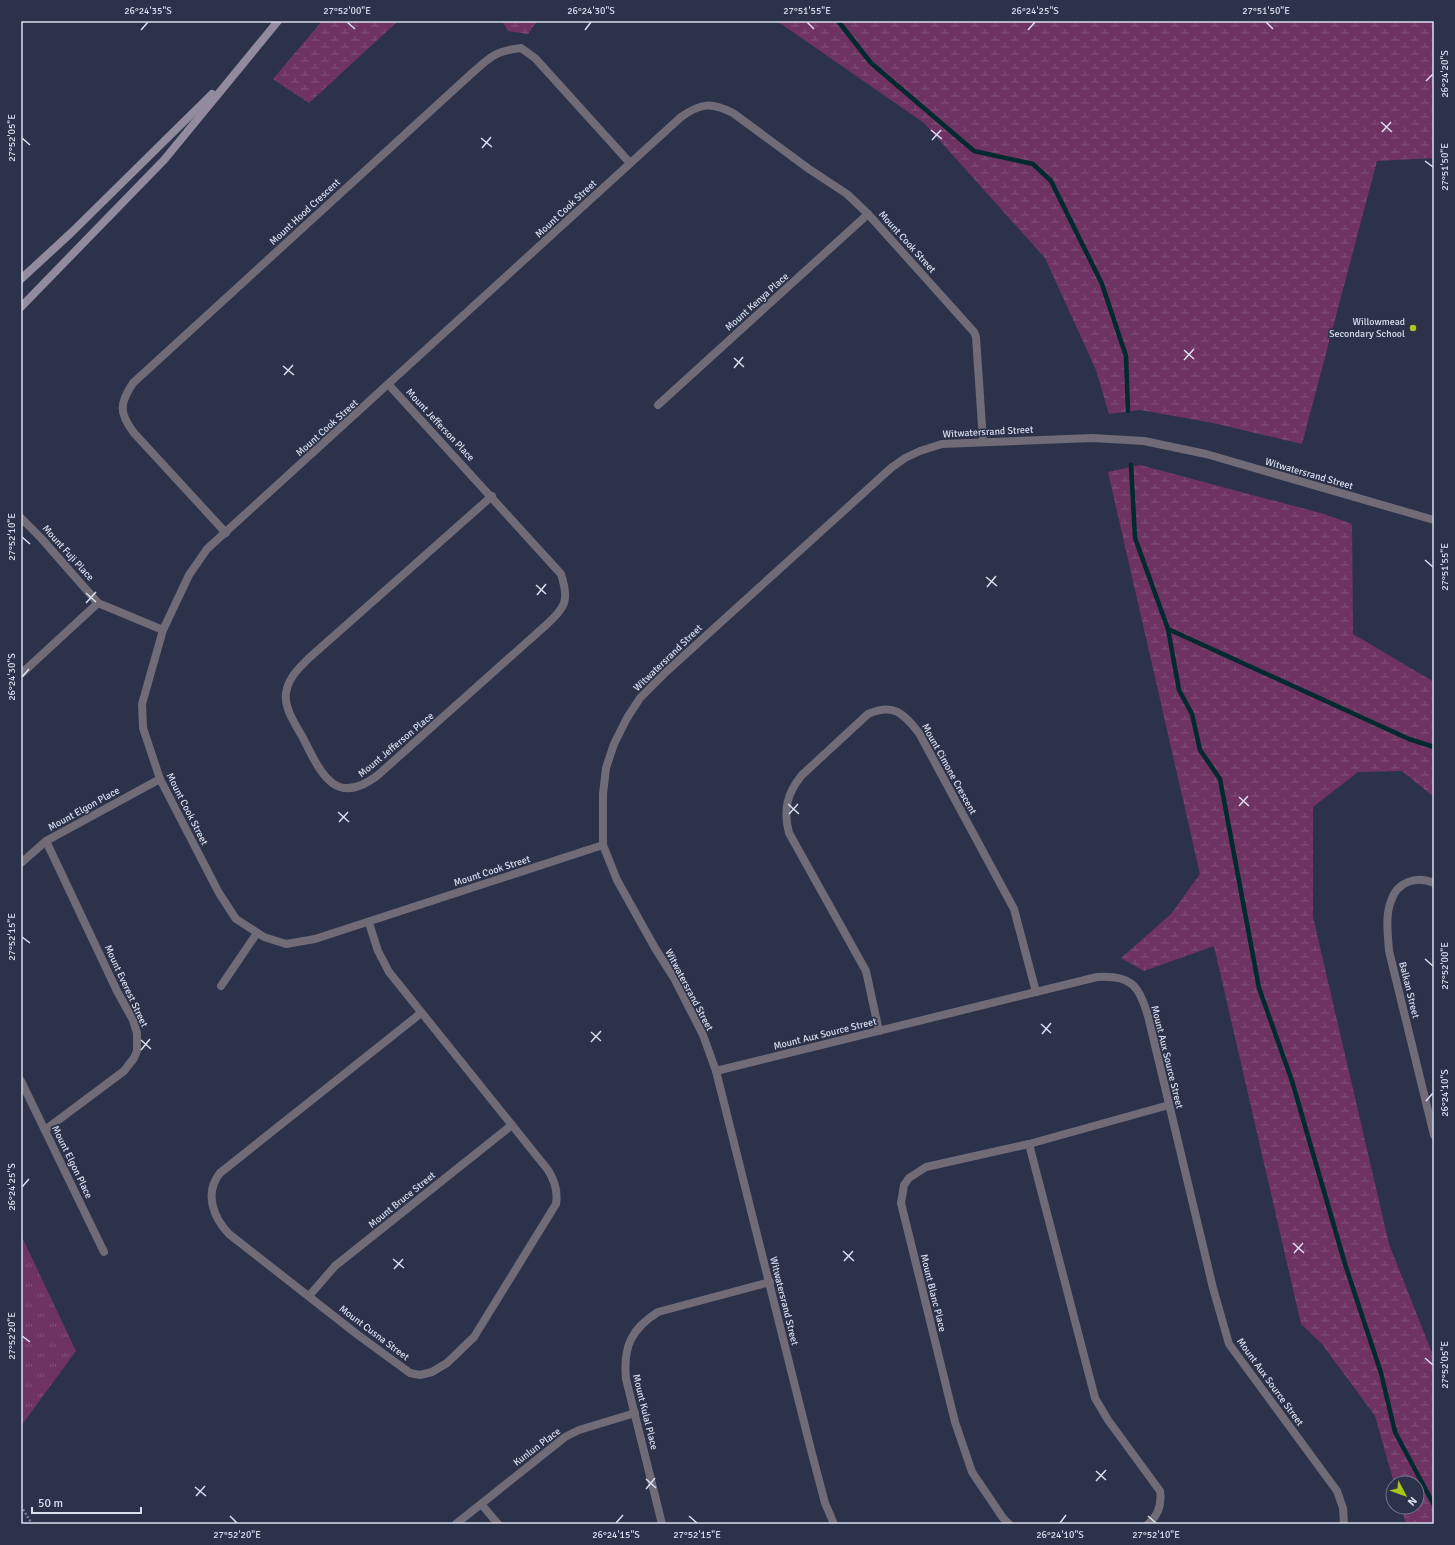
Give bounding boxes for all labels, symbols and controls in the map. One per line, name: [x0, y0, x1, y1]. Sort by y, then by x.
text: 26°24'35"S: [124, 5, 172, 17]
text: 27°52'00"E: [323, 5, 371, 17]
text: 26°24'30"S: [567, 5, 615, 17]
text: 27°51'55"E: [783, 5, 831, 17]
text: 26°24'25"S: [1011, 5, 1059, 17]
text: 27°51'50"E: [1242, 5, 1290, 17]
text: 26°24'20"S: [1439, 50, 1451, 98]
text: 27°52'05"E: [6, 114, 18, 162]
text: 27°51'50"E: [1439, 143, 1451, 191]
street label: Mount Hood Crescent: [267, 176, 343, 248]
street label: Mount Cook Street: [533, 177, 600, 241]
street label: Mount Cook Street: [876, 208, 938, 276]
street label: Mount Kenya Place: [723, 270, 791, 334]
place label: Willowmead Secondary School: [1329, 316, 1405, 340]
marker: Willowmead Secondary School: [1408, 323, 1418, 333]
street label: Mount Jefferson Place: [403, 386, 477, 464]
street label: Mount Cook Street: [293, 397, 361, 459]
street label: Witwatersrand Street: [942, 424, 1034, 440]
street label: Witwatersrand Street: [1264, 456, 1355, 492]
text: 27°52'10"E: [6, 513, 18, 561]
street label: Mount Fuji Place: [40, 522, 96, 584]
text: 27°51'55"E: [1439, 543, 1451, 591]
street label: Witwatersrand Street: [631, 622, 705, 694]
text: 26°24'30"S: [6, 653, 18, 701]
street label: Mount Jefferson Place: [356, 710, 436, 780]
street label: Mount Cimone Crescent: [919, 721, 979, 817]
street label: Mount Cook Street: [164, 771, 211, 848]
street label: Mount Elgon Place: [46, 784, 122, 834]
street label: Mount Cook Street: [452, 853, 532, 889]
text: 27°52'15"E: [6, 913, 18, 961]
text: 27°52'00"E: [1439, 942, 1451, 990]
street label: Mount Everest Street: [102, 943, 151, 1030]
street label: Witwatersrand Street: [662, 947, 716, 1033]
street label: Balkan Street: [1396, 960, 1422, 1020]
street label: Mount Aux Source Street: [1148, 1004, 1186, 1110]
street label: Mount Aux Source Street: [772, 1015, 878, 1053]
text: 26°24'10"S: [1439, 1069, 1451, 1117]
street label: Mount Elgon Place: [49, 1123, 95, 1201]
text: 26°24'25"S: [6, 1163, 18, 1211]
street label: Mount Bruce Street: [366, 1169, 438, 1231]
street label: Mount Blanc Place: [918, 1253, 948, 1333]
street label: Witwatersrand Street: [767, 1255, 801, 1347]
street label: Mount Cusna Street: [337, 1303, 412, 1364]
text: 27°52'20"E: [6, 1312, 18, 1360]
street label: Mount Aux Source Street: [1234, 1336, 1306, 1429]
text: 27°52'05"E: [1439, 1341, 1451, 1389]
street label: Mount Kulal Place: [630, 1373, 660, 1451]
street label: Kunlun Place: [511, 1425, 563, 1469]
north arrow: [1385, 1475, 1425, 1515]
scale bar: [32, 1489, 141, 1515]
text: N: [1405, 1494, 1420, 1508]
text: 50 m: [38, 1496, 63, 1511]
text: 27°52'20"E: [213, 1529, 261, 1541]
text: 26°24'15"S: [592, 1529, 640, 1541]
text: 27°52'15"E: [673, 1529, 721, 1541]
text: 26°24'10"S: [1036, 1529, 1084, 1541]
text: 27°52'10"E: [1132, 1529, 1180, 1541]

